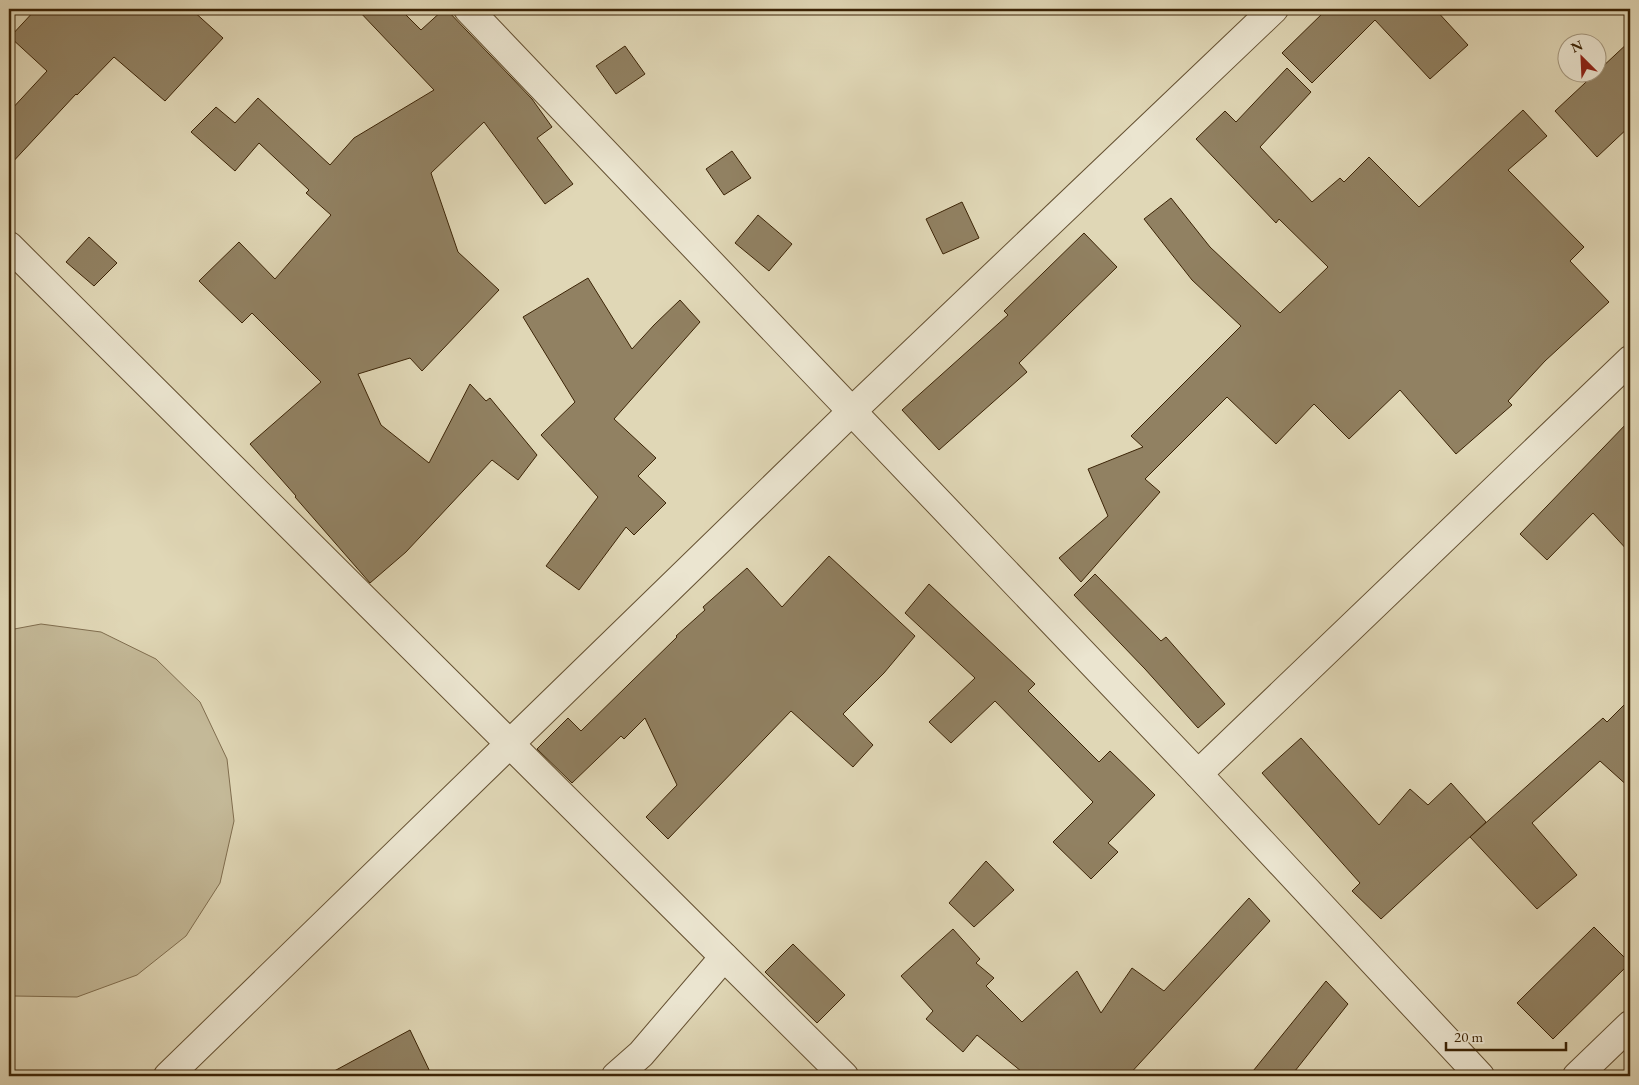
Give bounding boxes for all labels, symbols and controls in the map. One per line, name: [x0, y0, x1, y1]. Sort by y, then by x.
north arrow: [1556, 32, 1606, 82]
text: N: [1568, 35, 1586, 57]
scale bar: [1446, 1020, 1566, 1052]
text: 20 m: [1454, 1027, 1483, 1046]

